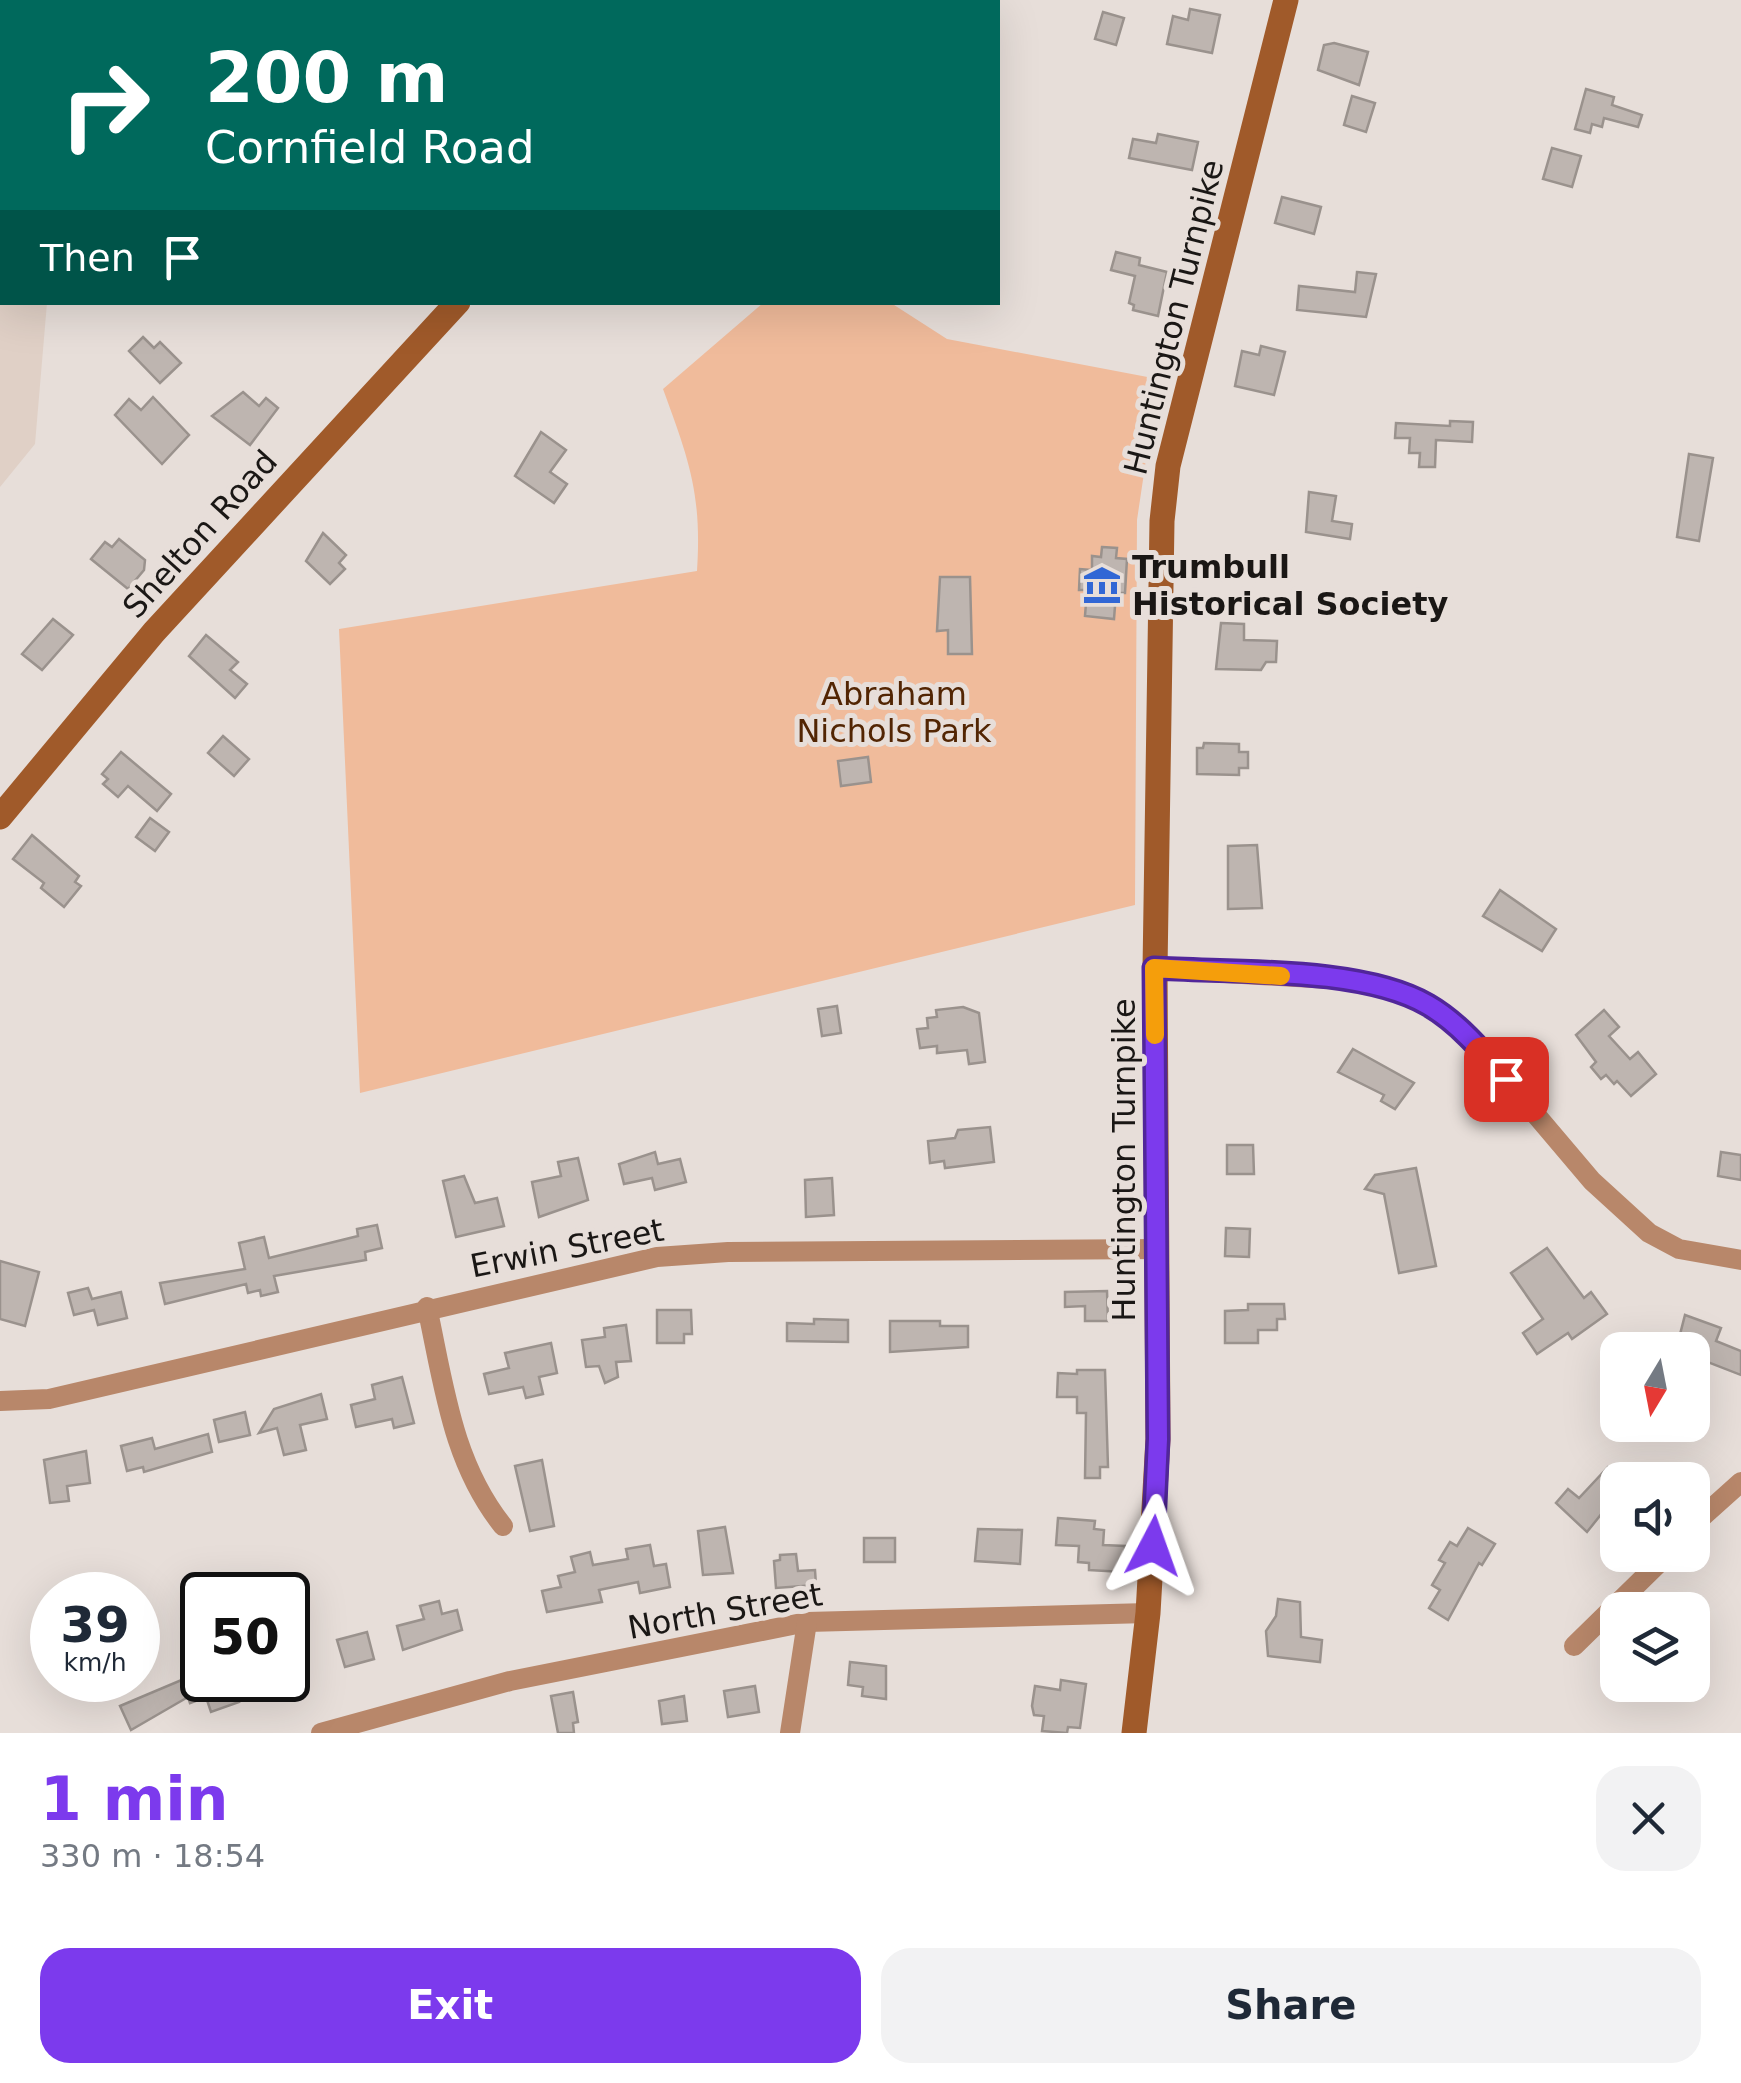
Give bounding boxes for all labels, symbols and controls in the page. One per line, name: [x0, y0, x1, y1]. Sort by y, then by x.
text: 200 m: [205, 37, 448, 119]
icon: right: [40, 40, 170, 170]
text: Cornfield Road: [205, 121, 535, 174]
street label: Huntington Turnpike: [1116, 156, 1232, 478]
icon: arrive: [155, 230, 210, 285]
text: Then: [40, 236, 135, 280]
street label: Shelton Road: [115, 442, 285, 626]
place label: Trumbull Historical Society: [1132, 548, 1448, 623]
museum icon: Trumbull Historical Society: [1081, 564, 1123, 606]
park label: Abraham Nichols Park: [796, 675, 992, 750]
street label: Huntington Turnpike: [1105, 998, 1143, 1322]
pin: [1464, 1037, 1549, 1122]
icon: arrive: [1479, 1052, 1534, 1107]
street label: Erwin Street: [467, 1211, 667, 1285]
north arrow: [1600, 1332, 1710, 1442]
map controls: [1600, 1332, 1710, 1702]
button: sound: [1600, 1462, 1710, 1572]
position arrow: [1101, 1494, 1205, 1598]
speed limit sign: 50: [180, 1572, 310, 1702]
street label: North Street: [625, 1575, 825, 1647]
button: layers: [1600, 1592, 1710, 1702]
text: 39: [60, 1596, 130, 1654]
text: km/h: [63, 1648, 127, 1677]
text: 1 min: [40, 1764, 228, 1834]
button: close: [1596, 1766, 1701, 1871]
text: 330 m · 18:54: [40, 1837, 265, 1875]
button: Exit: [40, 1948, 861, 2063]
button: Share: [881, 1948, 1701, 2063]

